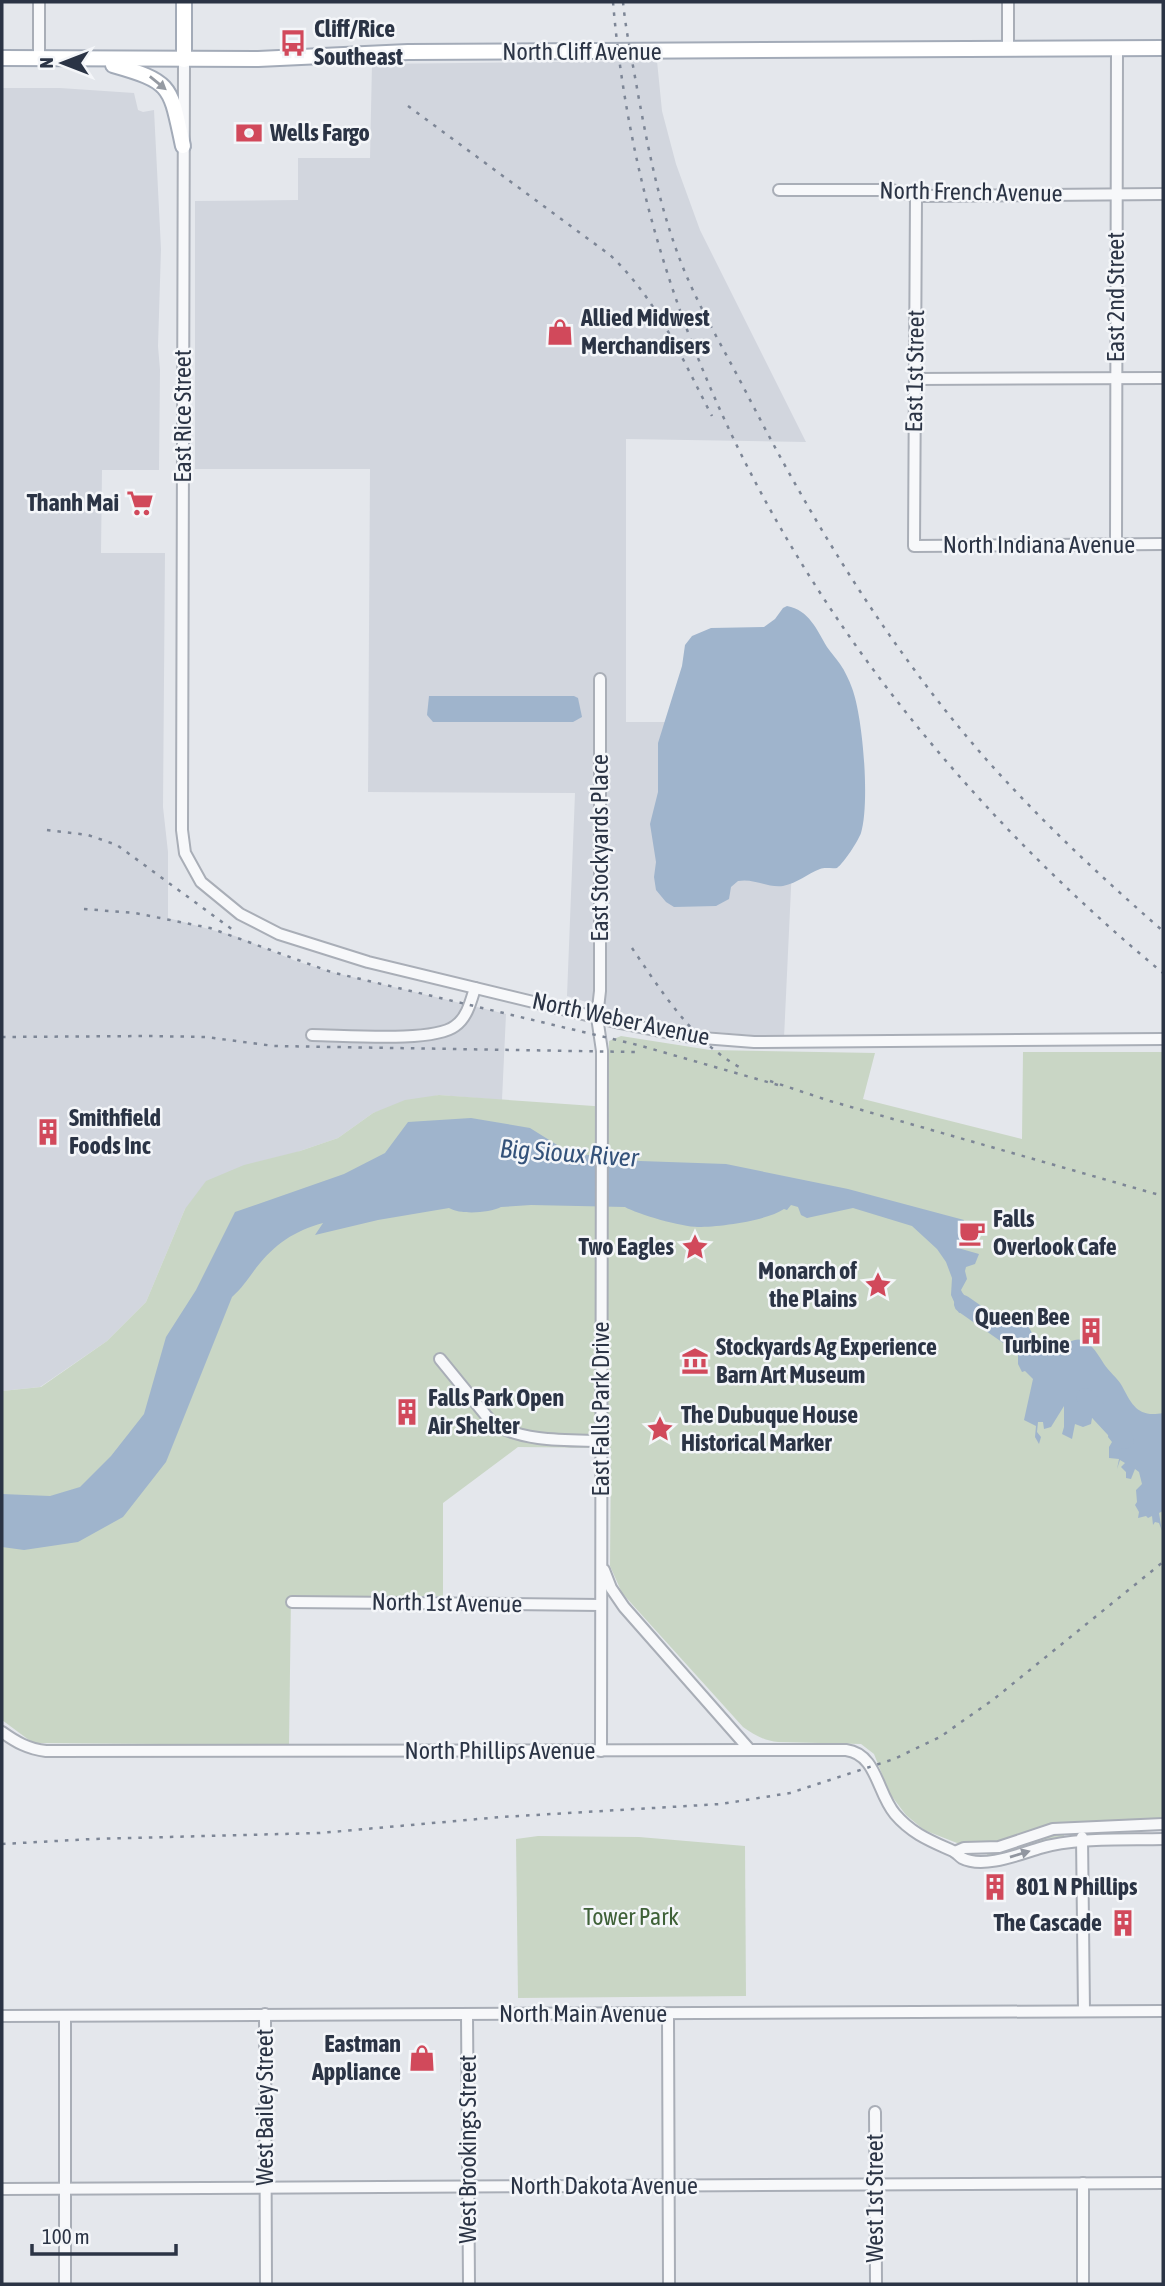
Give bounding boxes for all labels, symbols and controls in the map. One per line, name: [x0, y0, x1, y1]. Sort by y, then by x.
place label: Cliff/Rice Southeast: [314, 15, 403, 70]
north arrow: [28, 28, 98, 98]
bus stop icon: Cliff/Rice Southeast: [278, 28, 308, 58]
street label: North Cliff Avenue: [502, 38, 662, 65]
text: N: [35, 57, 57, 69]
one-way arrow: [148, 75, 166, 90]
bank icon: Wells Fargo: [234, 118, 264, 148]
place label: Wells Fargo: [269, 119, 370, 146]
street label: North French Avenue: [879, 176, 1063, 207]
street label: East 2nd Street: [1102, 232, 1129, 362]
place label: Allied Midwest Merchandisers: [580, 304, 711, 359]
street label: East 1st Street: [900, 309, 929, 433]
shop icon: Allied Midwest Merchandisers: [545, 317, 575, 347]
street label: East Rice Street: [169, 349, 196, 483]
supermarket icon: Thanh Mai: [125, 488, 155, 518]
place label: Thanh Mai: [27, 489, 119, 516]
street label: North Indiana Avenue: [943, 531, 1135, 558]
street label: East Stockyards Place: [586, 754, 613, 942]
street label: North Weber Avenue: [530, 987, 712, 1051]
place label: Smithfield Foods Inc: [69, 1104, 161, 1159]
building icon: Smithfield Foods Inc: [33, 1117, 63, 1147]
water label: Big Sioux River: [499, 1133, 641, 1173]
place label: Falls Overlook Cafe: [993, 1205, 1117, 1260]
cafe icon: Falls Overlook Cafe: [957, 1218, 987, 1248]
place icon: Two Eagles: [680, 1232, 710, 1262]
place label: Two Eagles: [579, 1233, 675, 1260]
place label: Monarch of the Plains: [758, 1257, 858, 1312]
place icon: Monarch of the Plains: [863, 1270, 893, 1300]
place label: Queen Bee Turbine: [975, 1303, 1070, 1358]
building icon: Queen Bee Turbine: [1076, 1316, 1106, 1346]
street label: East Falls Park Drive: [587, 1322, 614, 1496]
place label: Stockyards Ag Experience Barn Art Museum: [716, 1333, 937, 1388]
museum icon: Stockyards Ag Experience Barn Art Museum: [680, 1346, 710, 1376]
place label: Falls Park Open Air Shelter: [427, 1384, 564, 1439]
building icon: Falls Park Open Air Shelter: [392, 1397, 422, 1427]
place label: The Dubuque House Historical Marker: [681, 1401, 858, 1456]
place icon: The Dubuque House Historical Marker: [645, 1414, 675, 1444]
street label: North 1st Avenue: [372, 1588, 522, 1617]
street label: North Phillips Avenue: [405, 1737, 595, 1764]
one-way arrow: [1010, 1849, 1031, 1859]
building icon: 801 N Phillips: [980, 1872, 1010, 1902]
place label: 801 N Phillips: [1016, 1873, 1138, 1900]
park label: Tower Park: [583, 1903, 679, 1930]
building icon: The Cascade: [1108, 1908, 1138, 1938]
place label: The Cascade: [993, 1909, 1102, 1936]
street label: North Main Avenue: [499, 2000, 667, 2027]
street label: West Bailey Street: [251, 2028, 278, 2185]
place label: Eastman Appliance: [311, 2030, 401, 2085]
shop icon: Eastman Appliance: [407, 2043, 437, 2073]
street label: West Brookings Street: [454, 2054, 481, 2244]
street label: West 1st Street: [861, 2133, 888, 2262]
street label: North Dakota Avenue: [510, 2172, 698, 2199]
scale bar: [32, 2212, 175, 2256]
text: 100 m: [42, 2224, 90, 2248]

